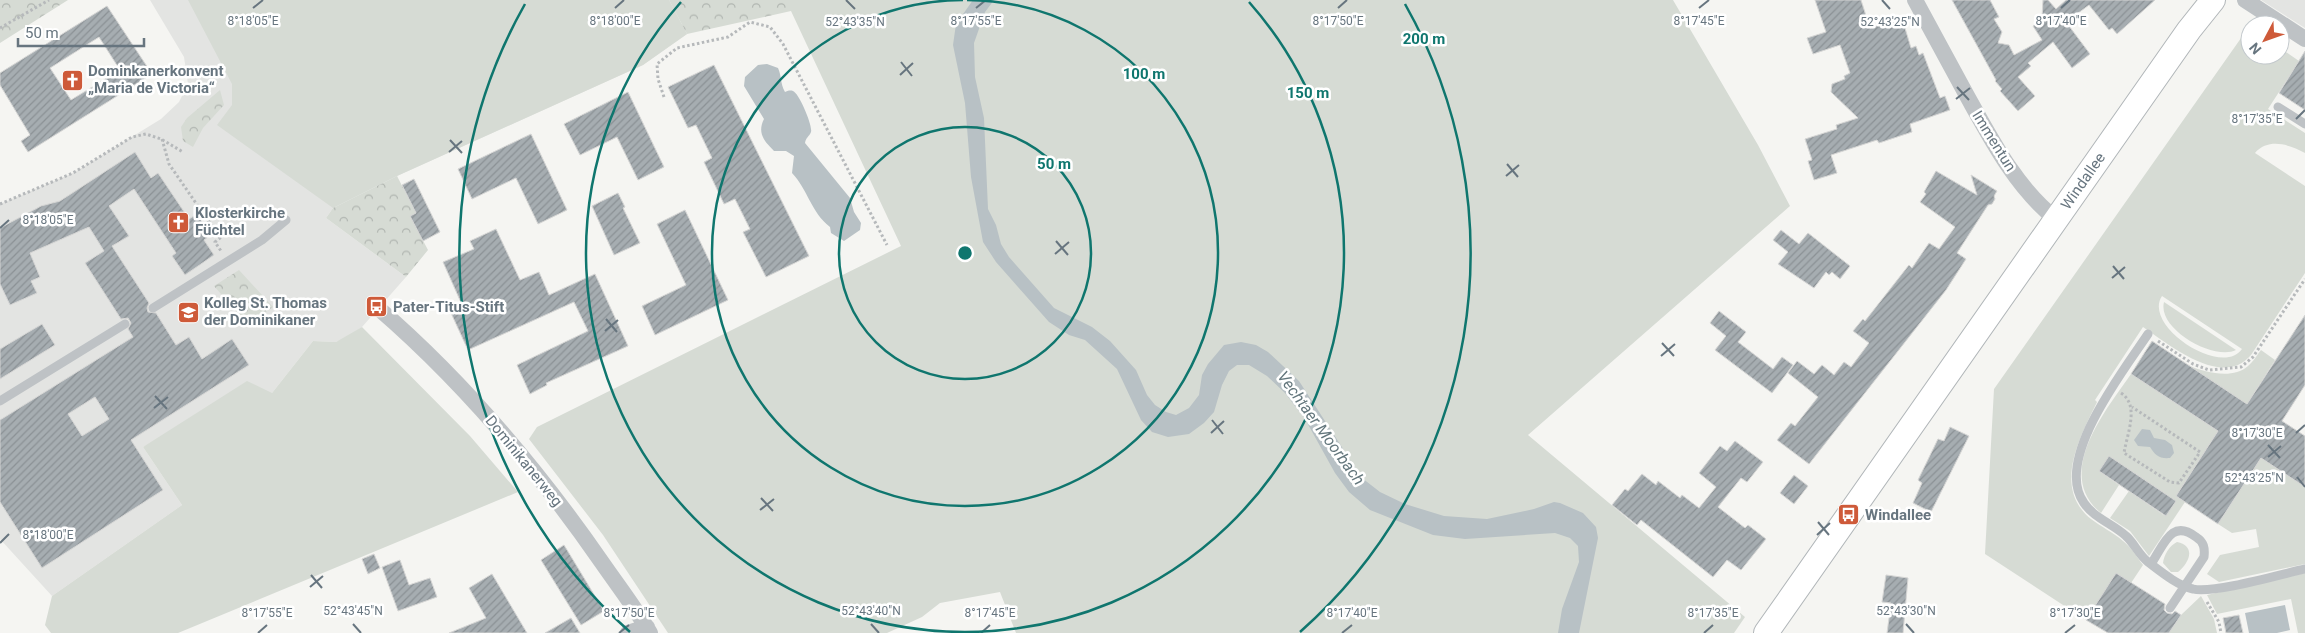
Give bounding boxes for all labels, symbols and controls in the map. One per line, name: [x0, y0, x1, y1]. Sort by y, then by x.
text: 8°18'05"E: [228, 14, 279, 28]
text: 8°18'00"E: [590, 14, 641, 28]
text: 8°17'55"E: [951, 14, 1002, 28]
text: 8°17'50"E: [1313, 14, 1364, 28]
text: 8°17'45"E: [1674, 14, 1725, 28]
text: 8°17'40"E: [2036, 14, 2087, 28]
scale bar: [18, 15, 144, 47]
text: 52°43'35"N: [825, 15, 885, 29]
text: 52°43'25"N: [1860, 15, 1920, 29]
north arrow: [2240, 15, 2290, 65]
text: 50 m: [25, 24, 59, 42]
text: 200 m: [1403, 30, 1445, 48]
text: N: [2246, 40, 2264, 58]
place label: Dominkanerkonvent „Maria de Victoria“: [88, 62, 224, 97]
text: 100 m: [1123, 65, 1165, 83]
church icon: Dominkanerkonvent „Maria de Victoria“: [60, 68, 84, 92]
text: 150 m: [1287, 84, 1329, 102]
street label: Immentun: [1968, 107, 2020, 175]
text: 8°17'35"E: [2232, 112, 2283, 126]
street label: Windallee: [2057, 149, 2109, 213]
text: 50 m: [1037, 155, 1071, 173]
place label: Klosterkirche Füchtel: [195, 204, 285, 239]
church icon: Klosterkirche Füchtel: [167, 210, 191, 234]
text: 8°18'05"E: [23, 213, 74, 227]
centre of rings: [956, 244, 974, 262]
place label: Kolleg St. Thomas der Dominikaner: [204, 294, 327, 329]
bus stop icon: Pater-Titus-Stift: [365, 295, 389, 319]
place label: Pater-Titus-Stift: [393, 298, 504, 316]
school or university icon: Kolleg St. Thomas der Dominikaner: [176, 300, 200, 324]
water label: Vechtaer Moorbach: [1273, 368, 1369, 488]
street label: Dominikanerweg: [482, 412, 566, 510]
text: 8°17'30"E: [2232, 426, 2283, 440]
text: 52°43'25"N: [2224, 471, 2284, 485]
bus stop icon: Windallee: [1837, 503, 1861, 527]
place label: Windallee: [1865, 506, 1931, 524]
text: 8°18'00"E: [23, 528, 74, 542]
text: 52°43'45"N: [323, 604, 383, 618]
text: 52°43'40"N: [841, 604, 901, 618]
text: 52°43'30"N: [1876, 604, 1936, 618]
text: 8°17'55"E: [242, 606, 293, 620]
text: 8°17'50"E: [604, 606, 655, 620]
text: 8°17'45"E: [965, 606, 1016, 620]
text: 8°17'40"E: [1327, 606, 1378, 620]
text: 8°17'35"E: [1688, 606, 1739, 620]
text: 8°17'30"E: [2050, 606, 2101, 620]

